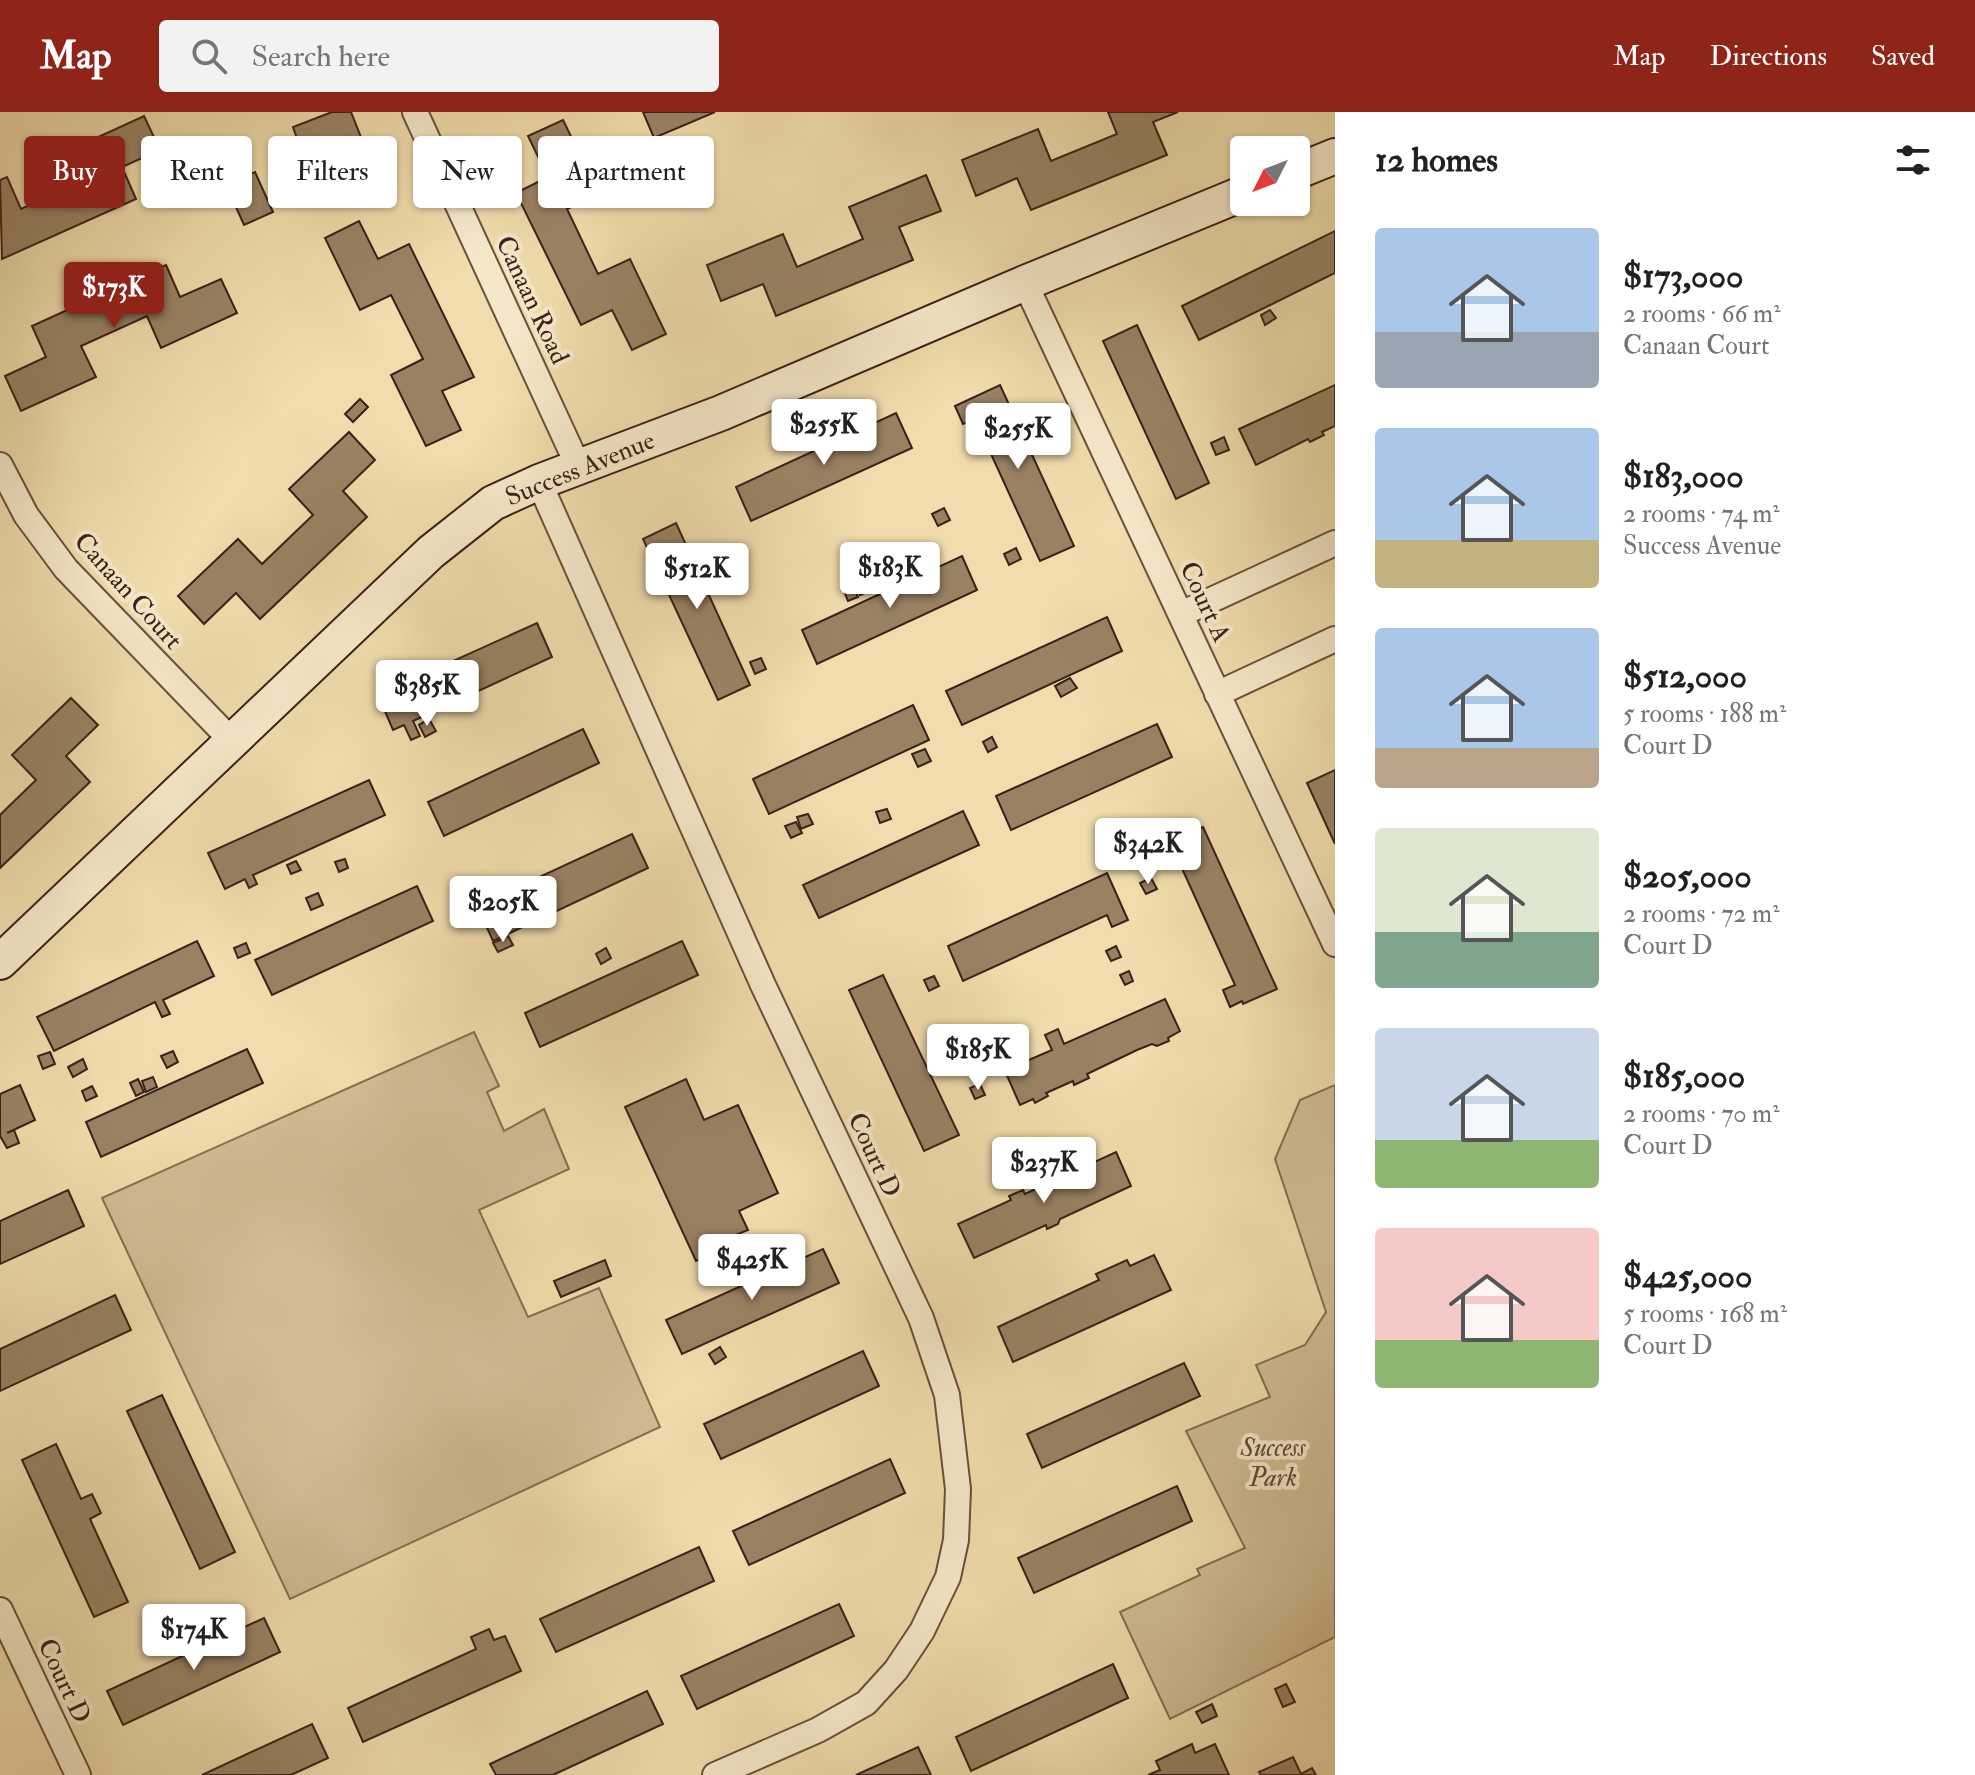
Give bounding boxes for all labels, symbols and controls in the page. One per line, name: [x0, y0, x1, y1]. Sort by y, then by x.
search box: [159, 20, 719, 92]
text: Map: [40, 32, 111, 80]
icon: search: [187, 34, 231, 78]
text: Search here: [251, 38, 390, 75]
text: Map: [1613, 39, 1666, 74]
text: Directions: [1710, 39, 1827, 74]
text: Saved: [1871, 39, 1935, 74]
chip: Buy: [24, 136, 125, 208]
chip: Rent: [141, 136, 252, 208]
chip: Filters: [268, 136, 397, 208]
chip: New: [413, 136, 522, 208]
chip: Apartment: [538, 136, 714, 208]
north arrow: [1230, 136, 1310, 216]
map controls: [1230, 136, 1310, 216]
icon: filters: [1891, 138, 1935, 182]
text: 12 homes: [1375, 139, 1498, 182]
street label: Canaan Road: [488, 231, 576, 369]
text: $173,000: [1623, 255, 1743, 298]
icon: home: [1439, 260, 1535, 356]
pin: $173K: [58, 262, 170, 330]
text: $173K: [82, 272, 146, 304]
text: 2 rooms · 66 m²: [1623, 298, 1781, 330]
text: Canaan Court: [1623, 330, 1769, 362]
pin: $255K: [768, 399, 880, 467]
pin: $255K: [962, 403, 1074, 471]
text: $255K: [790, 409, 858, 441]
text: $255K: [984, 413, 1052, 445]
street label: Success Avenue: [501, 424, 659, 513]
text: $183,000: [1623, 455, 1744, 498]
icon: home: [1439, 460, 1535, 556]
text: 2 rooms · 74 m²: [1623, 498, 1780, 530]
street label: Canaan Court: [67, 526, 189, 656]
text: Success Avenue: [1623, 530, 1781, 562]
pin: $183K: [834, 542, 946, 610]
pin: $512K: [641, 543, 753, 611]
text: $183K: [858, 552, 922, 584]
text: $512K: [664, 553, 730, 585]
street label: Court A: [1173, 557, 1238, 648]
text: $512,000: [1623, 655, 1747, 698]
pin: $385K: [371, 660, 483, 728]
icon: home: [1439, 660, 1535, 756]
text: $385K: [394, 670, 460, 702]
text: 5 rooms · 188 m²: [1623, 698, 1786, 730]
text: Court D: [1623, 730, 1713, 762]
pin: $342K: [1092, 818, 1204, 886]
text: $342K: [1113, 828, 1183, 860]
text: $205,000: [1623, 855, 1752, 898]
icon: home: [1439, 860, 1535, 956]
pin: $205K: [447, 876, 559, 944]
text: $205K: [468, 886, 538, 918]
text: 2 rooms · 72 m²: [1623, 898, 1780, 930]
text: Court D: [1623, 930, 1713, 962]
pin: $185K: [922, 1024, 1034, 1092]
text: $185K: [945, 1034, 1011, 1066]
text: $185,000: [1623, 1055, 1745, 1098]
icon: home: [1439, 1060, 1535, 1156]
text: 2 rooms · 70 m²: [1623, 1098, 1780, 1130]
street label: Court D: [841, 1108, 907, 1202]
text: Court D: [1623, 1130, 1713, 1162]
pin: $237K: [988, 1137, 1100, 1205]
text: $237K: [1010, 1147, 1078, 1179]
pin: $425K: [696, 1234, 808, 1302]
text: $425K: [716, 1244, 788, 1276]
text: $425,000: [1623, 1255, 1752, 1298]
icon: home: [1439, 1260, 1535, 1356]
text: 5 rooms · 168 m²: [1623, 1298, 1787, 1330]
text: Court D: [1623, 1330, 1713, 1362]
park label: Success Park: [1240, 1432, 1306, 1494]
pin: $174K: [138, 1604, 250, 1672]
text: $174K: [160, 1614, 228, 1646]
street label: Court D: [31, 1634, 97, 1728]

